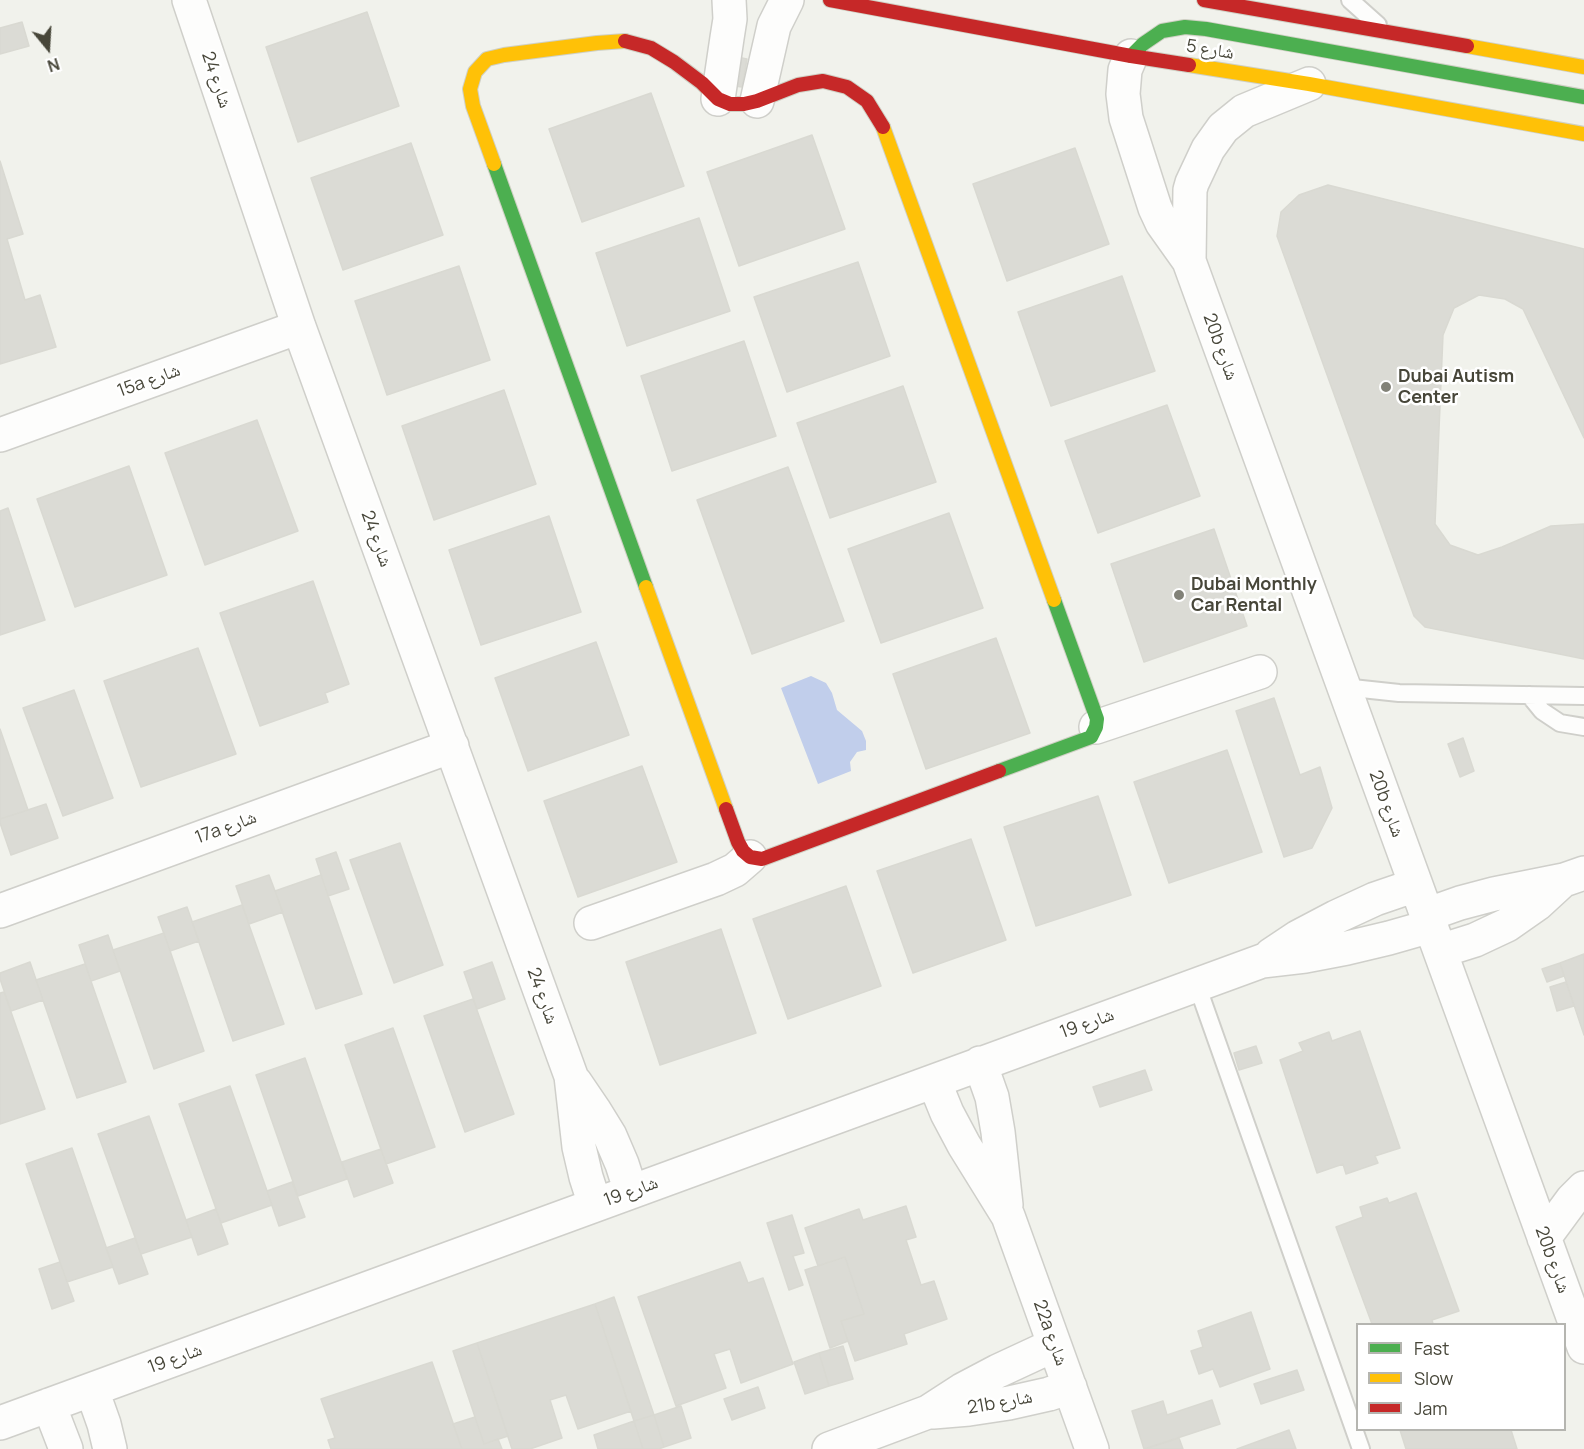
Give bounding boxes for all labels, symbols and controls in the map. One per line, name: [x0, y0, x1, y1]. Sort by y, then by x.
north arrow: [18, 18, 78, 78]
street label: شارع 5: [1185, 36, 1235, 64]
street label: شارع 24: [196, 49, 236, 111]
text: N: [45, 53, 62, 77]
street label: 20b شارع: [1198, 311, 1242, 383]
street label: 15a شارع: [115, 360, 183, 402]
place label: Dubai Autism Center: [1398, 366, 1514, 409]
marker: Dubai Autism Center: [1379, 380, 1393, 394]
street label: شارع 24: [356, 508, 396, 570]
place label: Dubai Monthly Car Rental: [1191, 574, 1317, 616]
marker: Dubai Monthly Car Rental: [1172, 588, 1186, 602]
street label: 20b شارع: [1364, 768, 1408, 840]
street label: 17a شارع: [192, 807, 260, 849]
street label: شارع 24: [522, 965, 562, 1027]
street label: شارع 19: [1057, 1004, 1117, 1044]
street label: شارع 19: [601, 1172, 661, 1212]
street label: 20b شارع: [1530, 1224, 1574, 1296]
street label: 22a شارع: [1028, 1297, 1072, 1369]
legend: [1356, 1323, 1566, 1431]
text: Fast: [1414, 1336, 1449, 1360]
street label: شارع 19: [145, 1339, 205, 1379]
text: Slow: [1414, 1366, 1453, 1390]
street label: 21b شارع: [966, 1387, 1034, 1419]
text: Jam: [1414, 1396, 1448, 1420]

